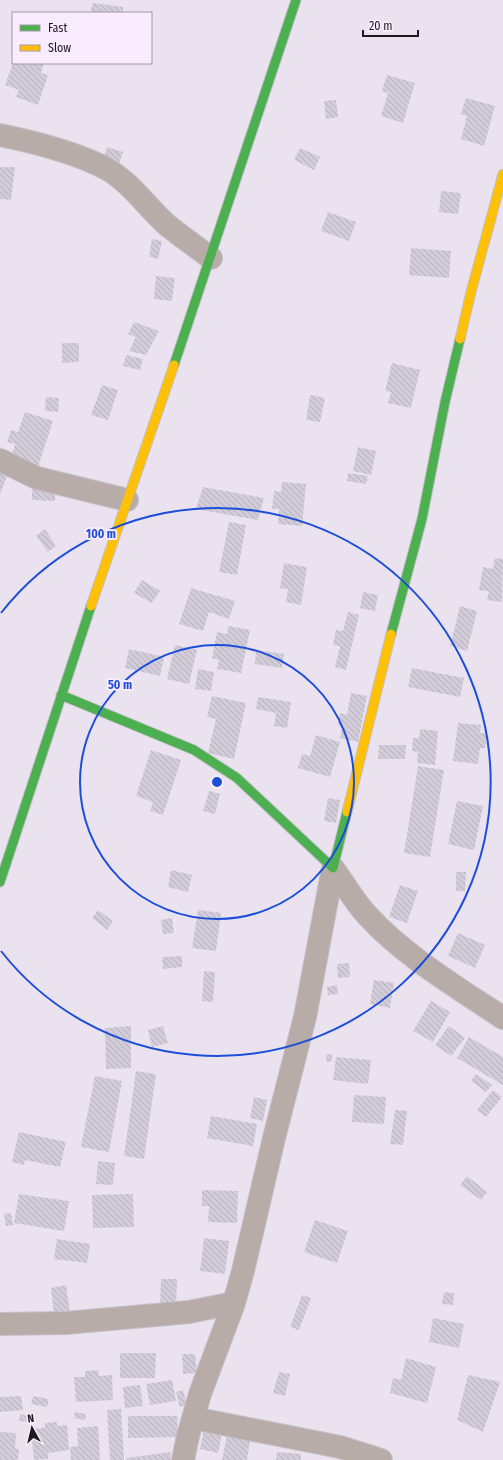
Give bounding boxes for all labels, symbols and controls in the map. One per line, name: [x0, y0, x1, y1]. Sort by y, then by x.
legend: [12, 12, 152, 64]
scale bar: [363, 12, 418, 38]
text: 20 m: [369, 19, 393, 33]
text: Fast: [48, 21, 67, 35]
text: Slow: [48, 41, 71, 55]
text: 100 m: [86, 527, 116, 541]
text: 50 m: [108, 678, 132, 692]
centre of rings: [210, 775, 224, 789]
north arrow: [12, 1408, 52, 1448]
text: N: [27, 1412, 35, 1425]

